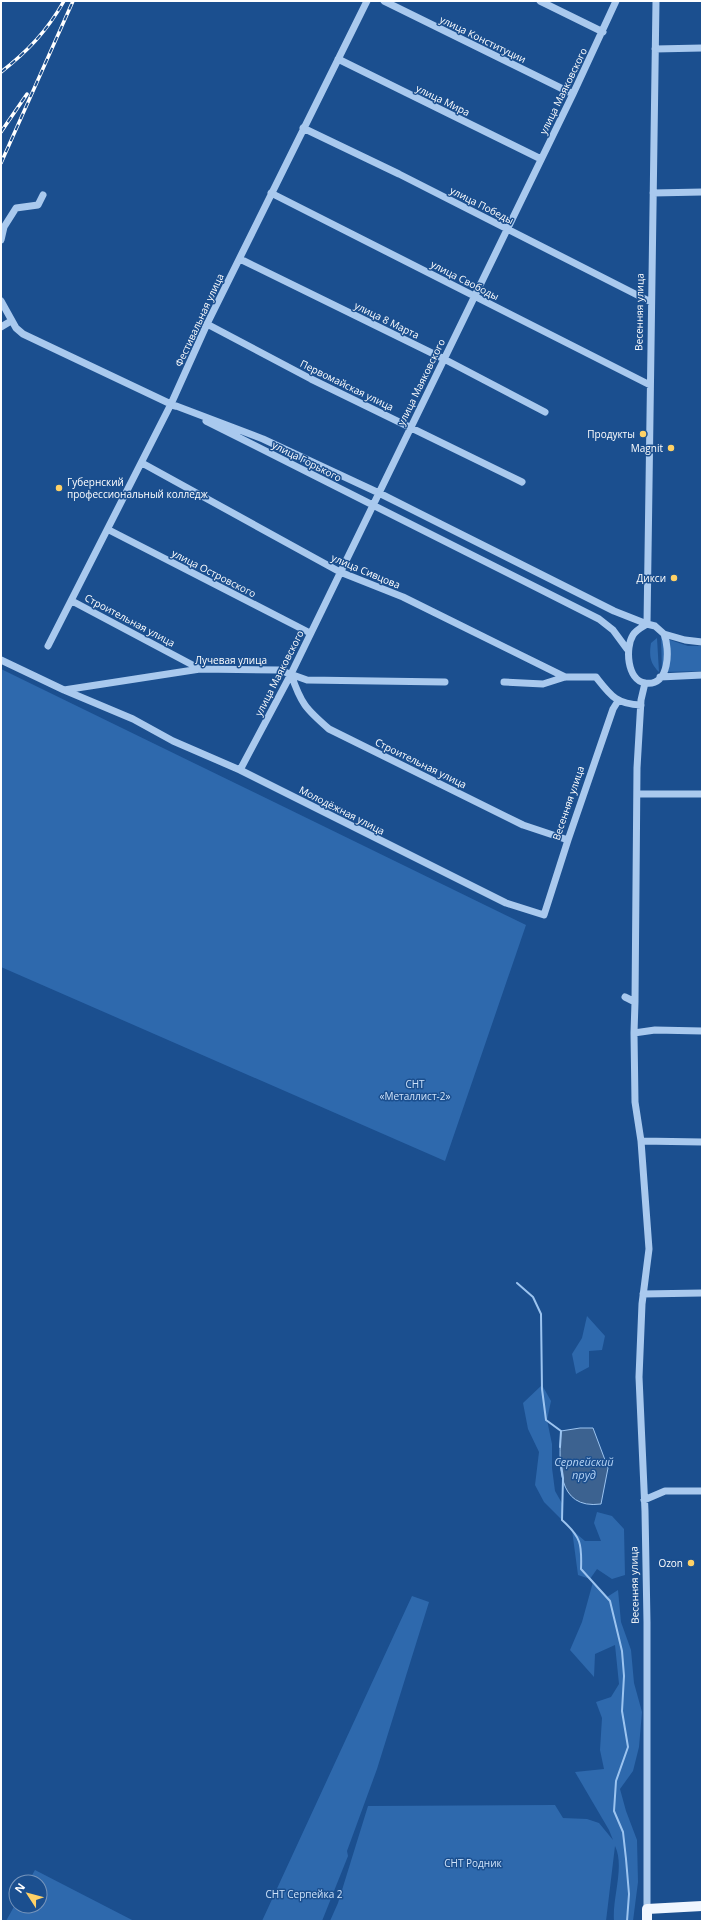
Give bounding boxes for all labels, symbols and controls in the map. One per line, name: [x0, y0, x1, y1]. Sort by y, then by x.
street label: улица Конституции: [437, 12, 529, 66]
street label: улица Маяковского: [536, 45, 590, 137]
street label: улица Мира: [414, 81, 472, 119]
street label: улица Победы: [448, 183, 516, 227]
street label: улица Свободы: [428, 257, 502, 303]
street label: Фестивальная улица: [171, 271, 227, 369]
street label: Весенняя улица: [631, 273, 647, 351]
street label: улица 8 Марта: [352, 298, 422, 342]
street label: улица Маяковского: [394, 336, 448, 428]
street label: Первомайская улица: [298, 356, 396, 414]
place label: Продукты: [587, 427, 635, 441]
marker: Продукты: [638, 429, 648, 439]
street label: улица Горького: [270, 437, 344, 485]
place label: Magnit: [631, 441, 663, 455]
marker: Magnit: [666, 443, 676, 453]
place label: Губернский профессиональный колледж: [67, 475, 209, 501]
marker: Губернский профессиональный колледж: [54, 483, 64, 493]
street label: улица Островского: [169, 546, 259, 600]
street label: улица Сивцова: [329, 550, 403, 592]
place label: Дикси: [636, 571, 666, 585]
marker: Дикси: [669, 573, 679, 583]
street label: Строительная улица: [82, 590, 178, 650]
street label: улица Маяковского: [251, 628, 307, 718]
street label: Лучевая улица: [195, 653, 267, 667]
street label: Строительная улица: [373, 735, 469, 791]
street label: Весенняя улица: [549, 764, 587, 842]
street label: Молодёжная улица: [297, 782, 387, 838]
park label: СНТ «Металлист-2»: [379, 1077, 451, 1103]
water label: Серпейский пруд: [554, 1454, 614, 1482]
street label: Весенняя улица: [626, 1546, 642, 1624]
place label: Ozon: [658, 1556, 683, 1570]
marker: Ozon: [686, 1558, 696, 1568]
park label: СНТ Родник: [444, 1856, 503, 1870]
north arrow: [8, 1874, 48, 1914]
text: N: [11, 1880, 28, 1896]
park label: СНТ Серпейка 2: [265, 1887, 343, 1901]

